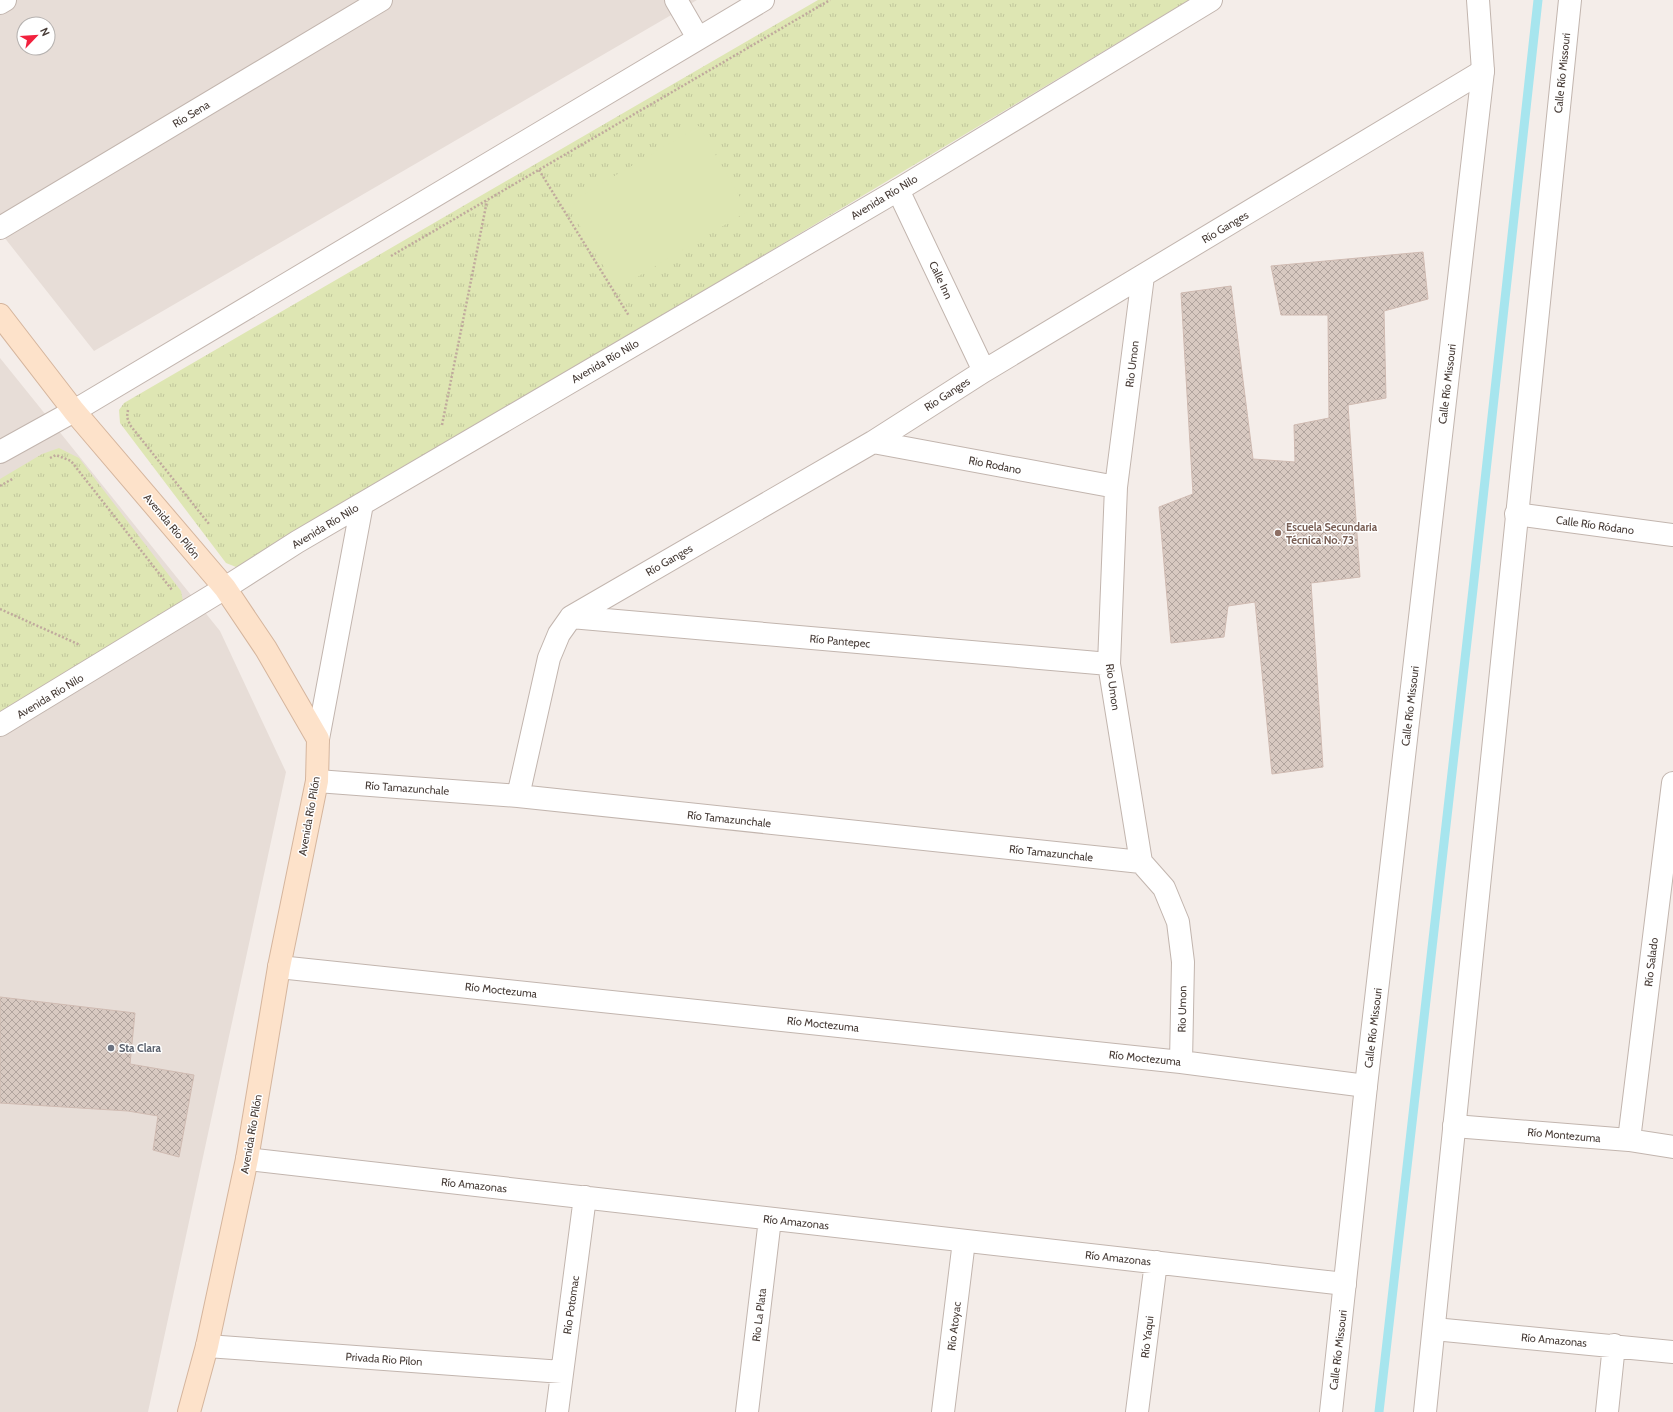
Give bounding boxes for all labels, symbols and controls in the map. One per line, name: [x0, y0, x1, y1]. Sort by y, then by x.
north arrow: [16, 16, 56, 56]
text: N: [37, 25, 53, 38]
street label: Calle Río Missouri: [1551, 32, 1573, 114]
street label: Río Sena: [170, 97, 213, 131]
street label: Avenida Río Nilo: [848, 172, 920, 222]
street label: Río Ganges: [1199, 207, 1251, 246]
street label: Calle Inn: [926, 259, 956, 301]
street label: Avenida Río Nilo: [569, 336, 641, 386]
street label: Rio Umon: [1122, 340, 1142, 388]
street label: Calle Río Missouri: [1435, 343, 1459, 425]
street label: Río Ganges: [921, 374, 973, 414]
street label: Rio Rodano: [967, 453, 1023, 477]
street label: Avenida Río Pilón: [141, 491, 203, 561]
street label: Avenida Río Nilo: [289, 501, 361, 551]
street label: Calle Río Ródano: [1555, 513, 1635, 537]
place label: Escuela Secundaria Técnica No. 73: [1286, 520, 1378, 547]
marker: Escuela Secundaria Técnica No. 73: [1273, 528, 1283, 538]
street label: Río Ganges: [643, 541, 695, 579]
street label: Río Pantepec: [809, 631, 871, 651]
street label: Rio Umon: [1103, 663, 1123, 711]
street label: Calle Río Missouri: [1398, 665, 1422, 747]
street label: Avenida Río Nilo: [14, 671, 86, 721]
street label: Avenida Río Pilón: [295, 775, 323, 857]
street label: Río Tamazunchale: [364, 778, 450, 798]
street label: Río Tamazunchale: [686, 808, 772, 830]
street label: Río Tamazunchale: [1008, 842, 1094, 864]
street label: Río Salado: [1641, 937, 1661, 987]
street label: Río Moctezuma: [464, 979, 538, 1001]
street label: Rio Umon: [1175, 985, 1189, 1033]
street label: Calle Río Missouri: [1361, 987, 1385, 1069]
street label: Río Moctezuma: [786, 1013, 860, 1035]
place label: Sta Clara: [119, 1041, 162, 1055]
marker: Sta Clara: [106, 1043, 116, 1053]
street label: Río Moctezuma: [1108, 1047, 1182, 1069]
street label: Avenida Río Pilón: [237, 1093, 265, 1175]
street label: Río Montezuma: [1527, 1125, 1602, 1145]
street label: Río Amazonas: [440, 1175, 508, 1195]
street label: Río Amazonas: [762, 1212, 830, 1232]
street label: Río Amazonas: [1084, 1248, 1152, 1268]
street label: Río Potomac: [560, 1275, 582, 1335]
street label: Rio La Plata: [749, 1287, 769, 1342]
street label: Río Atoyac: [944, 1301, 964, 1351]
street label: Calle Río Missouri: [1326, 1309, 1350, 1391]
street label: Río Yaqui: [1137, 1315, 1157, 1359]
street label: Río Amazonas: [1520, 1330, 1588, 1350]
street label: Privada Rio Pilon: [345, 1349, 423, 1369]

